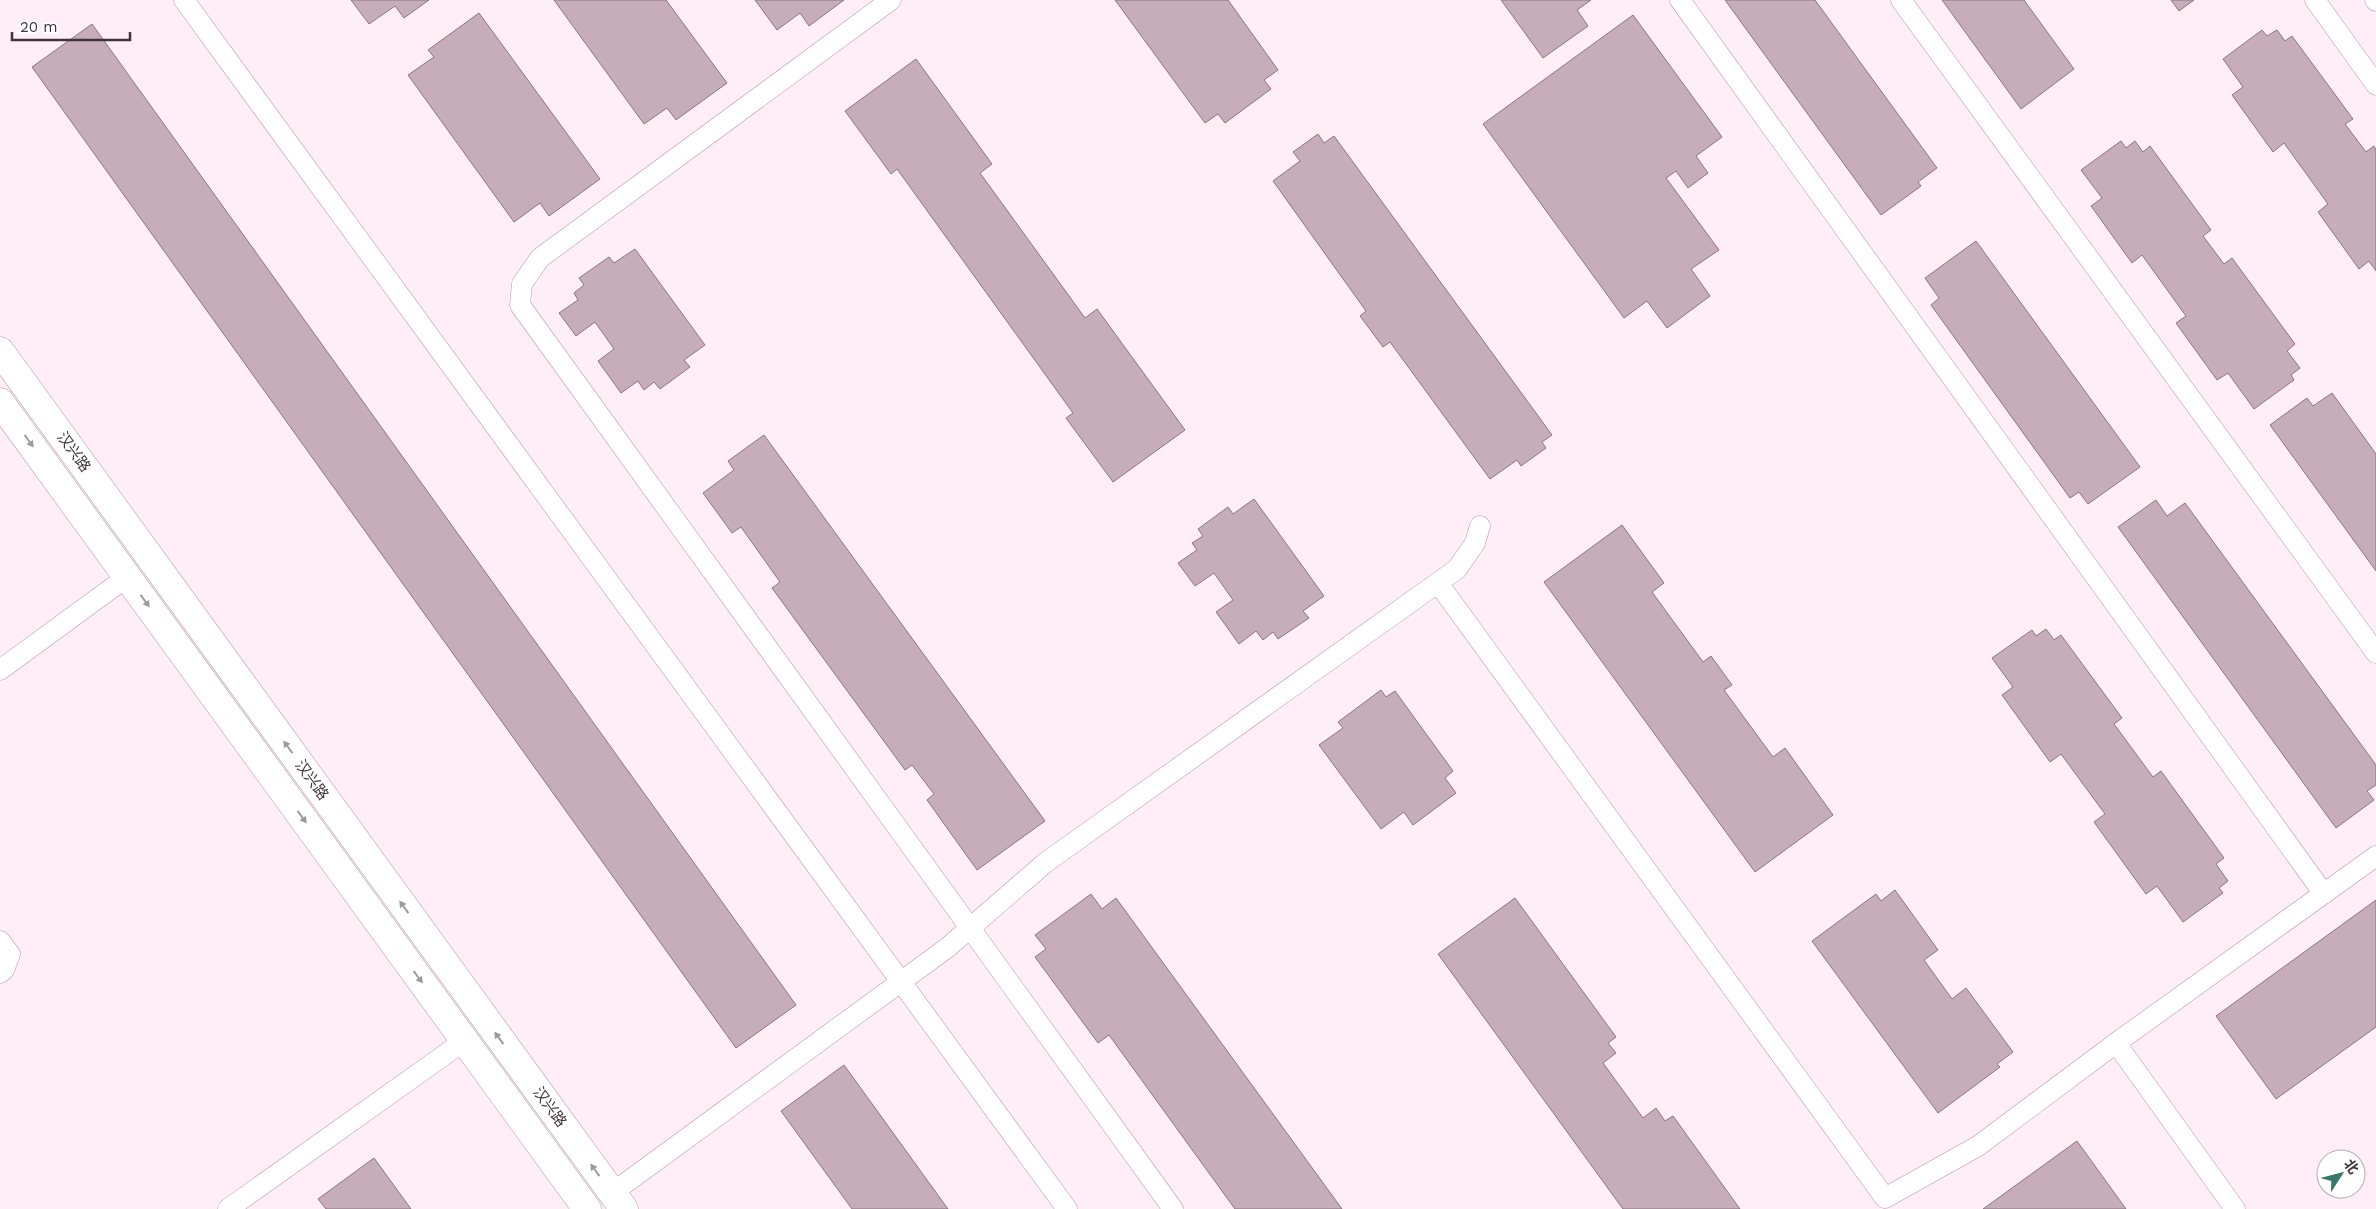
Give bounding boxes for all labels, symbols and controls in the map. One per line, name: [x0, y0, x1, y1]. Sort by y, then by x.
scale bar: [12, 10, 130, 42]
text: 20 m: [20, 18, 58, 36]
street label: 汉兴路: [53, 429, 95, 475]
one-way arrow: [24, 434, 34, 448]
one-way arrow: [140, 594, 150, 608]
one-way arrow: [283, 740, 293, 754]
street label: 汉兴路: [291, 757, 333, 803]
one-way arrow: [297, 810, 307, 824]
one-way arrow: [399, 900, 409, 914]
one-way arrow: [413, 970, 423, 984]
one-way arrow: [494, 1032, 505, 1045]
street label: 汉兴路: [529, 1084, 571, 1130]
north arrow: [2316, 1149, 2366, 1199]
text: 北: [2341, 1156, 2362, 1177]
one-way arrow: [590, 1163, 600, 1176]

